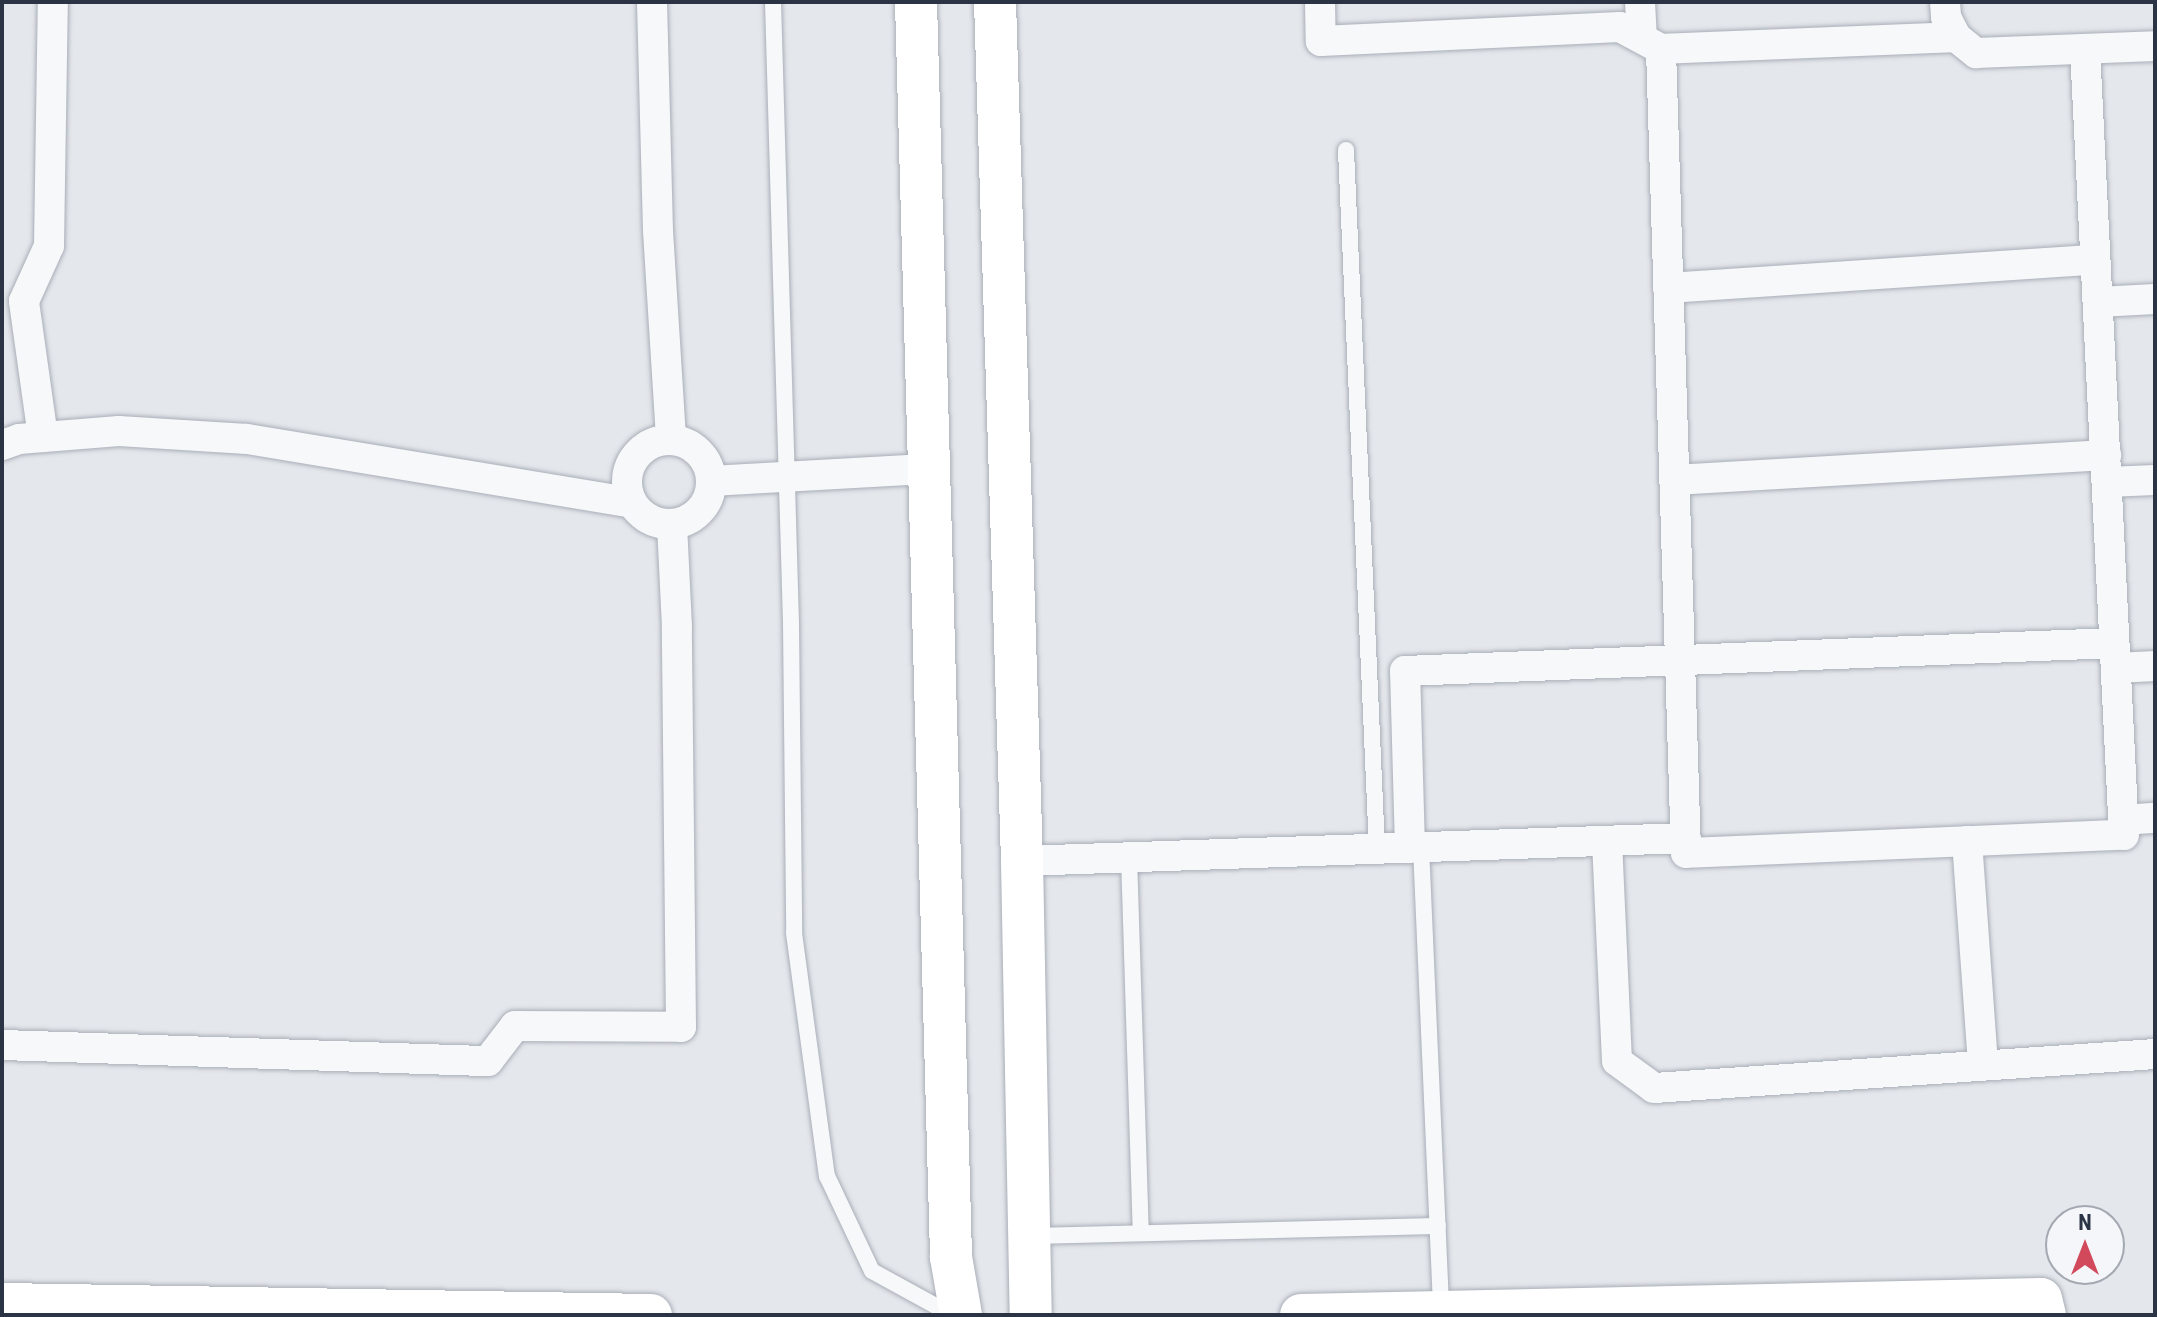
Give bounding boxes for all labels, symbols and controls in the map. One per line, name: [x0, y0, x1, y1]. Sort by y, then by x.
north arrow: [2045, 1205, 2125, 1285]
text: N: [2078, 1210, 2092, 1235]

